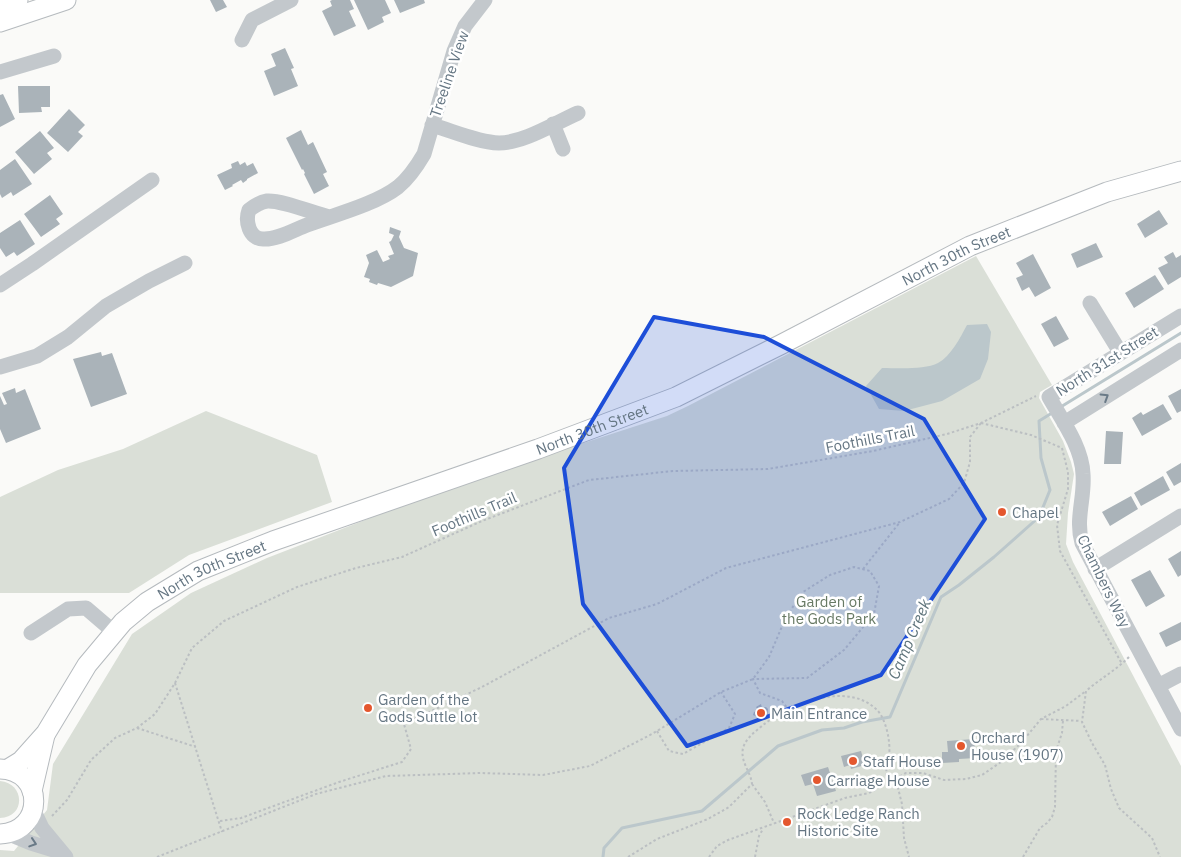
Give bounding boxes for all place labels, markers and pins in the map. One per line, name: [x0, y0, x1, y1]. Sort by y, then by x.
place label: Chapel: [1012, 503, 1059, 522]
marker: Chapel: [996, 506, 1008, 518]
place label: Garden of the Gods Suttle lot: [378, 690, 478, 726]
marker: Garden of the Gods Suttle lot: [362, 702, 374, 714]
place label: Main Entrance: [771, 704, 867, 723]
marker: Main Entrance: [755, 707, 767, 719]
place label: Orchard House (1907): [971, 728, 1064, 764]
marker: Orchard House (1907): [955, 740, 967, 752]
place label: Staff House: [863, 752, 941, 771]
marker: Staff House: [847, 755, 859, 767]
place label: Carriage House: [827, 771, 930, 790]
marker: Carriage House: [811, 774, 823, 786]
place label: Rock Ledge Ranch Historic Site: [797, 804, 920, 840]
marker: Rock Ledge Ranch Historic Site: [781, 816, 793, 828]

